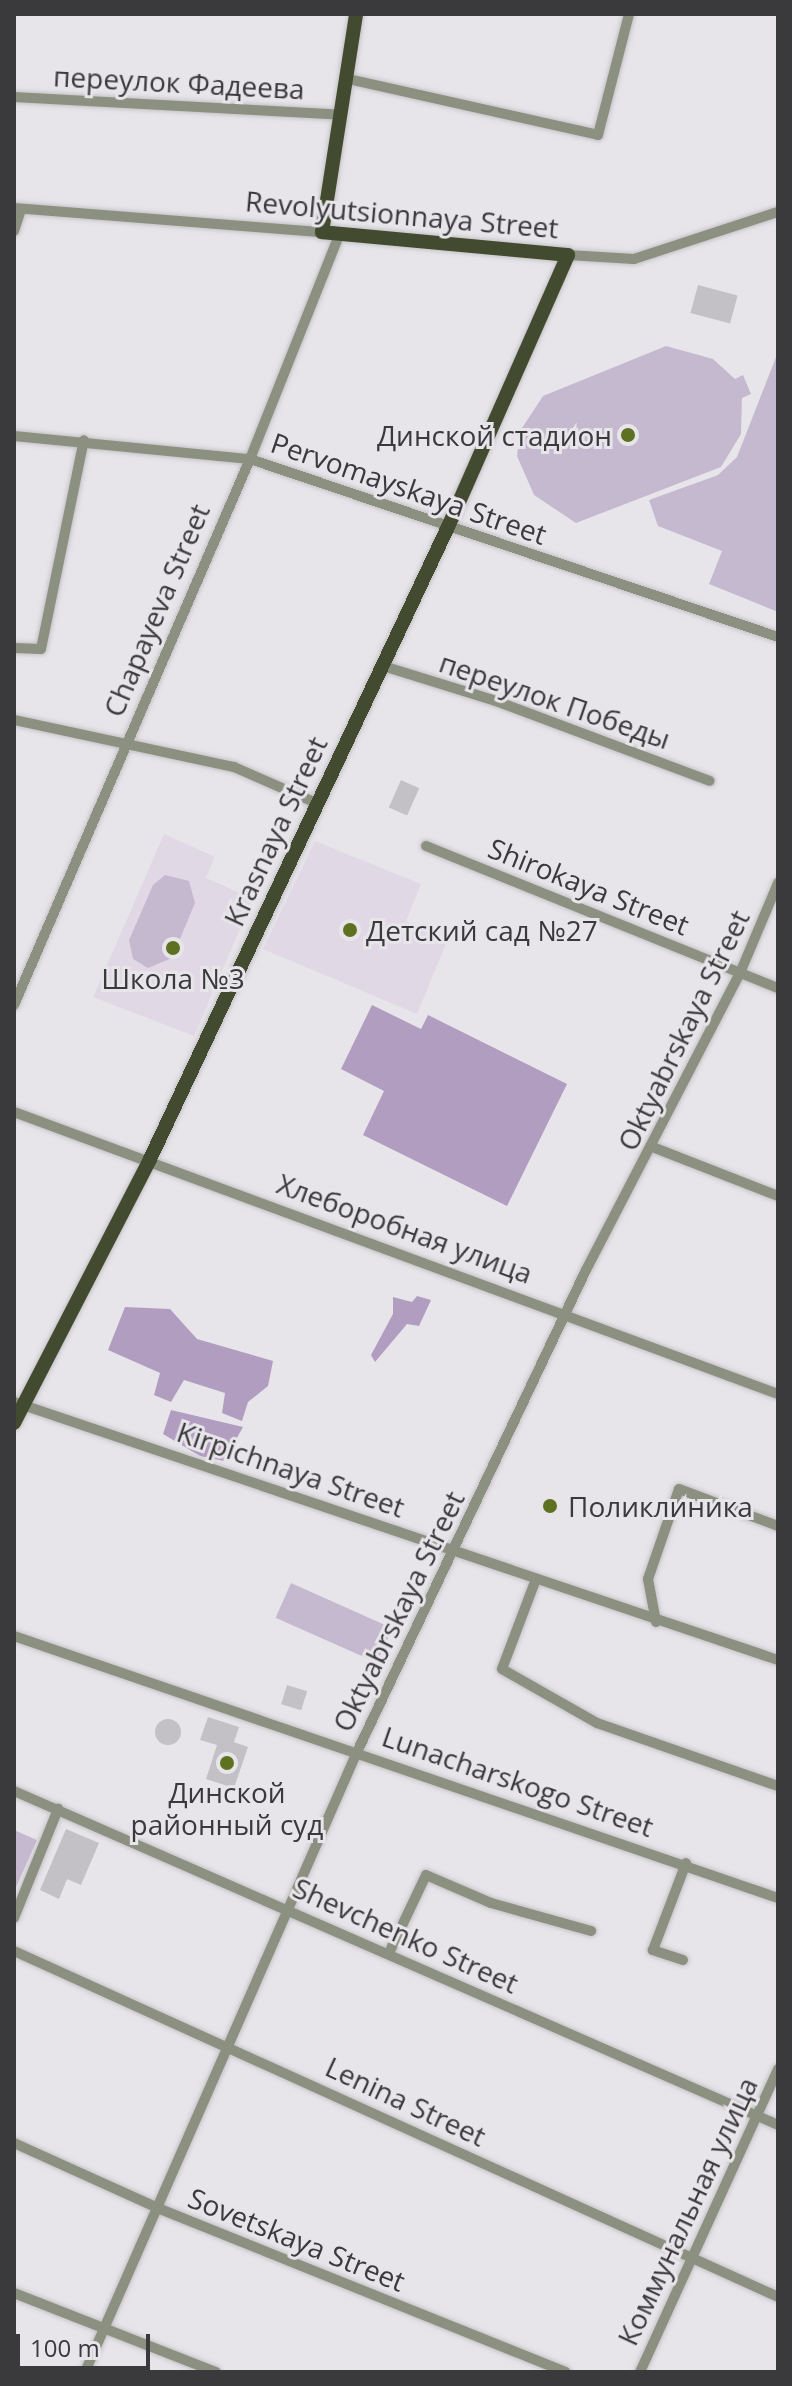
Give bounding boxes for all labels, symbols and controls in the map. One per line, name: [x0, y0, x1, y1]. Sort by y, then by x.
street label: переулок Фадеева: [52, 59, 306, 105]
street label: Revolyutsionnaya Street: [244, 184, 560, 244]
place label: Динской стадион: [377, 418, 612, 452]
street label: Pervomayskaya Street: [267, 425, 551, 551]
marker: Динской стадион: [619, 426, 637, 444]
street label: Chapayeva Street: [96, 499, 216, 721]
street label: переулок Победы: [435, 645, 675, 755]
street label: Krasnaya Street: [216, 731, 334, 931]
street label: Shirokaya Street: [484, 830, 694, 942]
street label: Oktyabrskaya Street: [610, 904, 756, 1156]
place label: Детский сад №27: [366, 913, 598, 947]
marker: Детский сад №27: [341, 921, 359, 939]
marker: Школа №3: [164, 939, 182, 957]
place label: Школа №3: [101, 961, 245, 995]
street label: Хлеборобная улица: [273, 1166, 537, 1290]
street label: Kirpichnaya Street: [173, 1414, 409, 1524]
street label: Oktyabrskaya Street: [325, 1485, 471, 1737]
place label: Поликлиника: [568, 1489, 753, 1523]
marker: Поликлиника: [539, 1495, 561, 1517]
street label: Lunacharskogo Street: [378, 1719, 658, 1843]
marker: Динской районный суд: [218, 1754, 236, 1772]
place label: Динской районный суд: [131, 1775, 323, 1841]
street label: Shevchenko Street: [288, 1870, 524, 2000]
street label: Lenina Street: [321, 2049, 491, 2153]
street label: Коммунальная улица: [610, 2072, 764, 2350]
street label: Sovetskaya Street: [184, 2180, 410, 2298]
scale bar: [20, 2318, 154, 2368]
text: 100 m: [30, 2331, 100, 2364]

